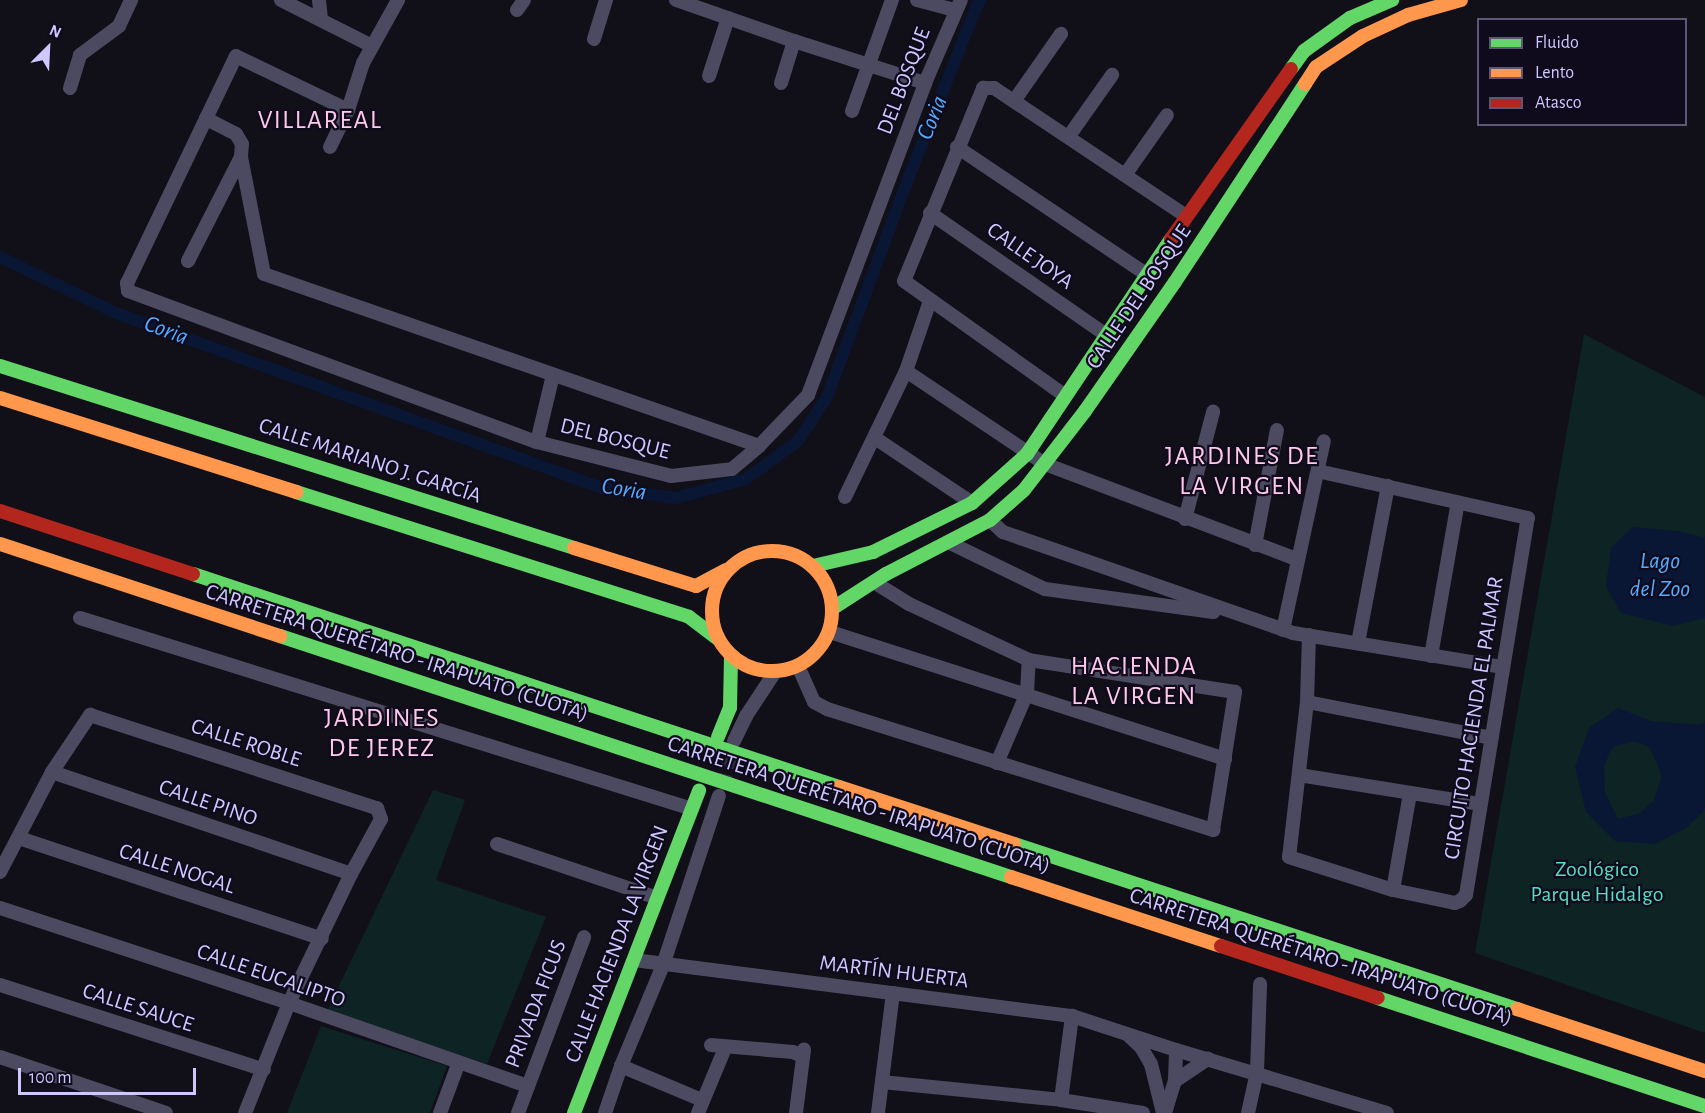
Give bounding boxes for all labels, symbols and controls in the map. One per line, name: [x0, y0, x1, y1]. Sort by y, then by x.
north arrow: [18, 18, 78, 78]
legend: [1477, 18, 1687, 126]
text: N: [47, 22, 64, 41]
street label: DEL BOSQUE: [872, 24, 936, 138]
text: Fluido: [1535, 34, 1579, 52]
text: Lento: [1535, 64, 1574, 82]
water label: Coria: [911, 92, 955, 144]
text: Atasco: [1535, 94, 1582, 112]
district label: VILLAREAL: [258, 105, 382, 137]
street label: CALLE JOYA: [982, 217, 1078, 295]
street label: CALLE DEL BOSQUE: [1081, 220, 1197, 374]
water label: Coria: [140, 310, 192, 352]
street label: CALLE MARIANO J. GARCÍA: [255, 412, 485, 510]
street label: DEL BOSQUE: [557, 413, 673, 465]
district label: JARDINES DE LA VIRGEN: [1165, 441, 1319, 502]
water label: Coria: [600, 472, 648, 508]
water label: Lago del Zoo: [1630, 548, 1690, 604]
street label: CIRCUITO HACIENDA EL PALMAR: [1439, 575, 1509, 861]
street label: CARRETERA QUERÉTARO - IRAPUATO (CUOTA): [202, 578, 592, 728]
district label: HACIENDA LA VIRGEN: [1071, 651, 1197, 712]
district label: JARDINES DE JEREZ: [324, 703, 440, 764]
street label: CALLE ROBLE: [188, 713, 304, 773]
street label: CARRETERA QUERÉTARO - IRAPUATO (CUOTA): [664, 730, 1054, 880]
street label: CALLE PINO: [155, 774, 261, 832]
street label: CALLE HACIENDA LA VIRGEN: [560, 822, 674, 1066]
street label: CALLE NOGAL: [116, 838, 238, 900]
park label: Zoológico Parque Hidalgo: [1531, 856, 1663, 908]
street label: CARRETERA QUERÉTARO - IRAPUATO (CUOTA): [1126, 882, 1516, 1032]
street label: PRIVADA FICUS: [500, 936, 572, 1072]
street label: CALLE EUCALIPTO: [193, 938, 349, 1014]
street label: MARTÍN HUERTA: [818, 950, 970, 994]
street label: CALLE SAUCE: [79, 978, 197, 1038]
scale bar: [21, 1056, 200, 1094]
text: 100 m: [29, 1069, 72, 1087]

